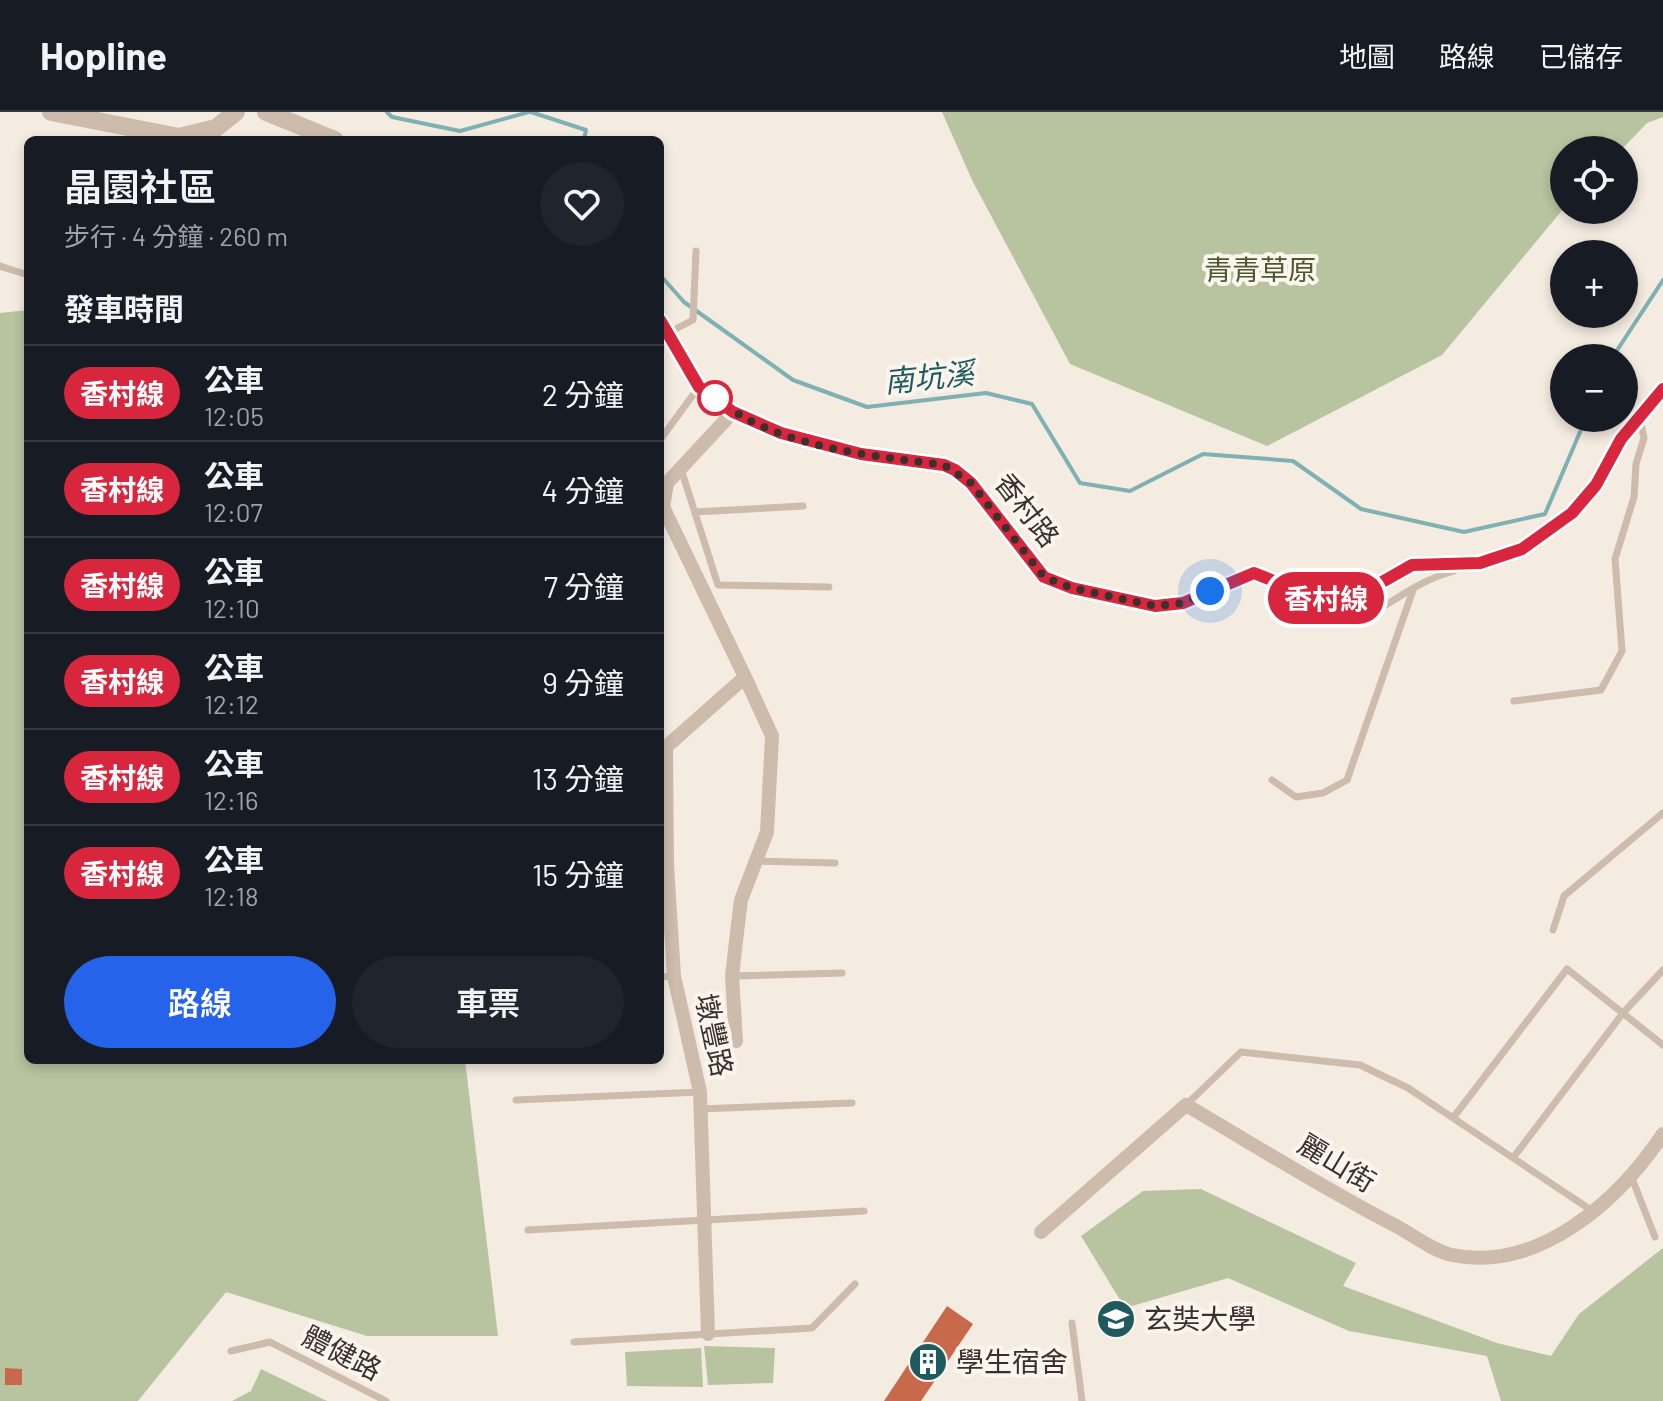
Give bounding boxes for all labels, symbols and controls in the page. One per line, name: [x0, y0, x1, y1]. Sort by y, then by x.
text: Hopline: [40, 32, 167, 78]
text: 地圖: [1339, 39, 1395, 73]
text: 路線: [1439, 39, 1495, 73]
text: 已儲存: [1539, 39, 1623, 73]
map controls: [1550, 136, 1638, 432]
button: locate: [1550, 136, 1638, 224]
button: heart: [540, 162, 624, 246]
text: 晶園社區: [64, 163, 216, 209]
text: 步行 · 4 分鐘 · 260 m: [64, 220, 288, 251]
button: +: [1550, 240, 1638, 328]
park label: 青青草原: [1204, 252, 1316, 286]
text: 發車時間: [64, 290, 184, 326]
button: −: [1550, 344, 1638, 432]
water label: 南坑溪: [882, 353, 979, 399]
text: 公車: [204, 361, 264, 397]
text: 香村線: [80, 376, 164, 410]
text: 2 分鐘: [542, 376, 624, 412]
unlabelled marker: [698, 381, 732, 415]
text: 12:05: [204, 400, 264, 431]
text: 公車: [204, 457, 264, 493]
street label: 香村路: [989, 466, 1067, 553]
text: 香村線: [80, 472, 164, 506]
text: 4 分鐘: [541, 472, 624, 508]
text: 12:07: [204, 496, 263, 527]
text: 公車: [204, 553, 264, 589]
text: 香村線: [80, 568, 164, 602]
text: 7 分鐘: [544, 568, 624, 604]
your location: [1190, 571, 1230, 611]
line badge: 香村線: [1280, 572, 1372, 624]
text: 香村線: [1284, 581, 1368, 615]
text: 12:10: [204, 592, 260, 623]
text: 公車: [204, 649, 264, 685]
text: 香村線: [80, 664, 164, 698]
text: 9 分鐘: [542, 664, 624, 700]
text: 12:12: [204, 688, 259, 719]
text: 公車: [204, 745, 264, 781]
text: 香村線: [80, 760, 164, 794]
text: 13 分鐘: [532, 760, 624, 796]
text: 12:16: [204, 784, 258, 815]
text: 公車: [204, 841, 264, 877]
text: 香村線: [80, 856, 164, 890]
text: 15 分鐘: [532, 856, 624, 892]
text: 12:18: [204, 880, 259, 911]
button: 路線: [64, 956, 336, 1048]
button: 車票: [352, 956, 624, 1048]
street label: 墩豐路: [690, 990, 740, 1079]
street label: 麗山街: [1293, 1126, 1382, 1198]
school or university icon: 玄奘大學: [1095, 1298, 1137, 1340]
place label: 玄奘大學: [1144, 1301, 1256, 1335]
street label: 體健路: [297, 1318, 388, 1386]
building icon: 學生宿舍: [907, 1341, 949, 1383]
place label: 學生宿舍: [956, 1344, 1068, 1378]

